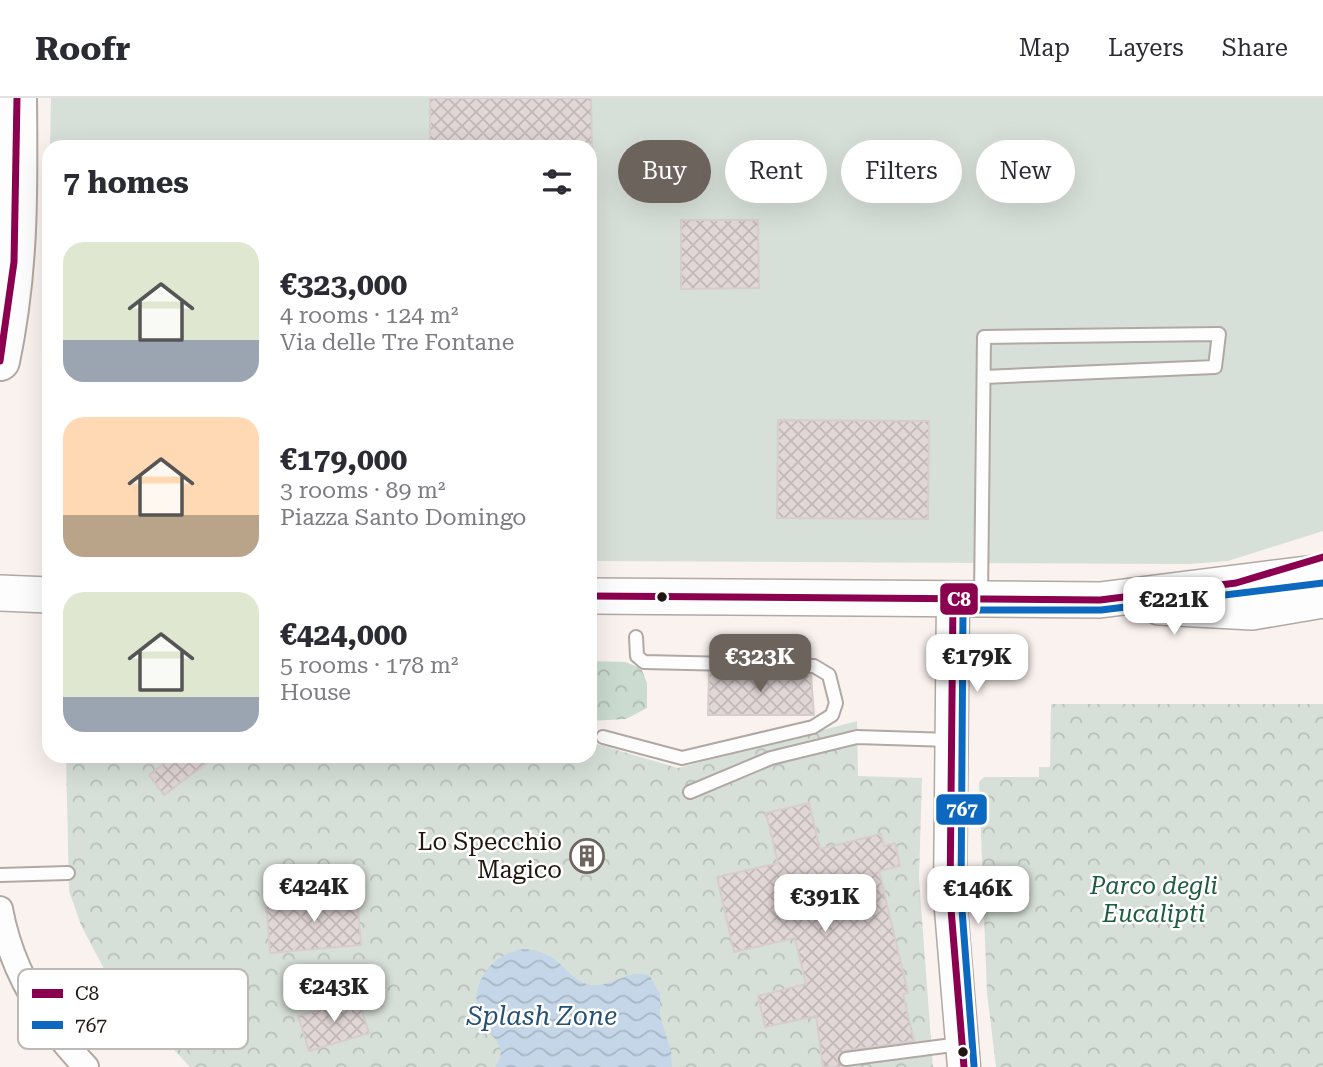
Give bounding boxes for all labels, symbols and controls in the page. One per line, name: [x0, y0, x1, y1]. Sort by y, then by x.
text: Roofr: [35, 29, 130, 68]
text: Map: [1019, 34, 1070, 62]
text: Layers: [1108, 34, 1184, 62]
text: Share: [1222, 34, 1288, 62]
chip: Buy: [618, 140, 711, 203]
chip: Rent: [725, 140, 827, 203]
chip: Filters: [841, 140, 962, 203]
chip: New: [976, 140, 1075, 203]
icon: filters: [538, 163, 576, 201]
text: 7 homes: [63, 165, 189, 200]
text: €323,000: [280, 267, 407, 302]
icon: home: [119, 270, 203, 354]
text: 4 rooms · 124 m²: [280, 302, 458, 329]
text: Via delle Tre Fontane: [280, 329, 514, 356]
text: €179,000: [280, 442, 407, 477]
icon: home: [119, 445, 203, 529]
text: 3 rooms · 89 m²: [280, 477, 446, 504]
text: Piazza Santo Domingo: [280, 504, 527, 531]
pin: €221K: [1125, 578, 1223, 637]
line badge: C8: [939, 582, 979, 616]
text: €221K: [1139, 586, 1209, 613]
text: C8: [947, 588, 971, 611]
unlabelled marker: [655, 590, 669, 604]
text: €424,000: [280, 617, 407, 652]
icon: home: [119, 620, 203, 704]
pin: €323K: [711, 634, 809, 694]
pin: €179K: [928, 634, 1026, 694]
text: €323K: [725, 643, 795, 670]
text: €179K: [942, 643, 1012, 670]
text: 5 rooms · 178 m²: [280, 652, 458, 679]
text: House: [280, 679, 351, 706]
line badge: 767: [935, 793, 988, 826]
text: 767: [946, 798, 978, 821]
place label: Lo Specchio Magico: [418, 828, 562, 884]
building icon: Lo Specchio Magico: [568, 837, 606, 875]
pin: €424K: [265, 864, 363, 924]
pin: €146K: [929, 866, 1027, 926]
park label: Parco degli Eucalipti: [1089, 872, 1218, 928]
text: €424K: [279, 873, 349, 900]
pin: €391K: [776, 874, 874, 934]
text: €146K: [943, 875, 1013, 902]
text: €391K: [790, 883, 860, 910]
pin: €243K: [285, 964, 383, 1024]
legend: [18, 969, 248, 1049]
text: €243K: [299, 973, 369, 1000]
text: C8: [75, 982, 99, 1005]
water label: Splash Zone: [466, 1001, 617, 1031]
text: 767: [75, 1014, 107, 1037]
unlabelled marker: [956, 1045, 970, 1059]

